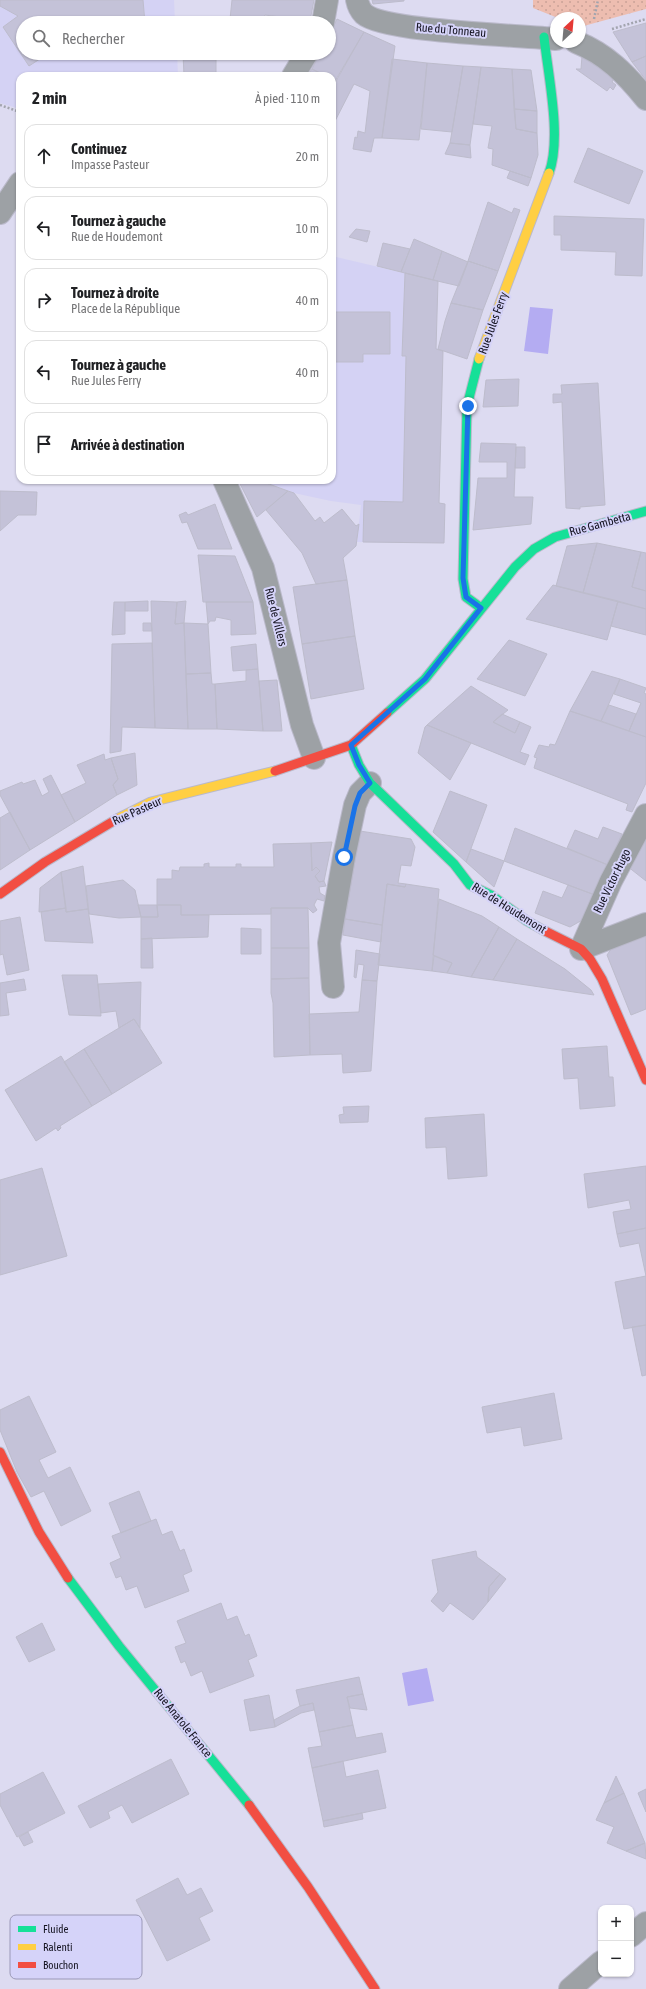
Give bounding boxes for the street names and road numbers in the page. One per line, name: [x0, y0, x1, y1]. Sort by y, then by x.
street label: Rue du Tonneau: [415, 20, 487, 40]
street label: Rue Jules Ferry: [475, 290, 511, 356]
street label: Rue Gambetta: [568, 509, 632, 539]
street label: Rue de Villers: [262, 586, 290, 648]
street label: Rue Pasteur: [110, 794, 164, 828]
street label: Rue Victor Hugo: [590, 846, 634, 915]
street label: Rue de Houdemont: [469, 880, 549, 937]
street label: Rue Anatole France: [151, 1686, 215, 1760]

